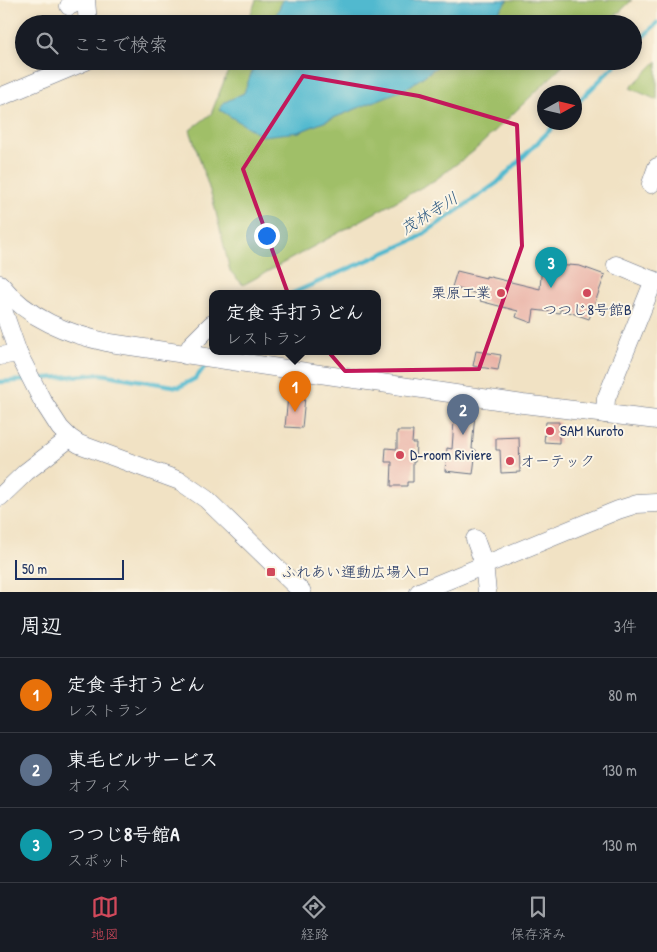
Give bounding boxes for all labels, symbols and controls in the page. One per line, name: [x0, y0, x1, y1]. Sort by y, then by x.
search box: [15, 15, 642, 70]
icon: search: [33, 29, 61, 57]
text: ここで検索: [73, 31, 168, 57]
north arrow: [537, 85, 582, 130]
water label: 茂林寺川: [396, 187, 462, 239]
your location: [254, 223, 280, 249]
pin: 3: [535, 247, 567, 288]
place label: 栗原工業: [431, 282, 491, 303]
marker: 栗原工業: [495, 287, 507, 299]
marker: つつじ8号館B: [581, 287, 593, 299]
popup: [209, 290, 381, 355]
text: 定食 手打うどん: [226, 299, 364, 325]
place label: つつじ8号館B: [542, 299, 632, 320]
text: レストラン: [226, 327, 307, 349]
pin: 1: [279, 371, 311, 412]
pin: 2: [447, 394, 479, 435]
place label: SAM Kuroto: [560, 420, 623, 441]
marker: SAM Kuroto: [544, 425, 556, 437]
place label: D-room Riviere: [410, 444, 492, 465]
marker: D-room Riviere: [394, 449, 406, 461]
place label: オーテック: [520, 450, 595, 471]
marker: オーテック: [504, 455, 516, 467]
scale bar: [15, 557, 124, 580]
text: 50 m: [22, 559, 47, 578]
place label: ふれあい運動広場入口: [281, 561, 431, 582]
marker: ふれあい運動広場入口: [265, 566, 277, 578]
text: 周辺: [20, 611, 62, 640]
text: 3件: [614, 615, 637, 637]
text: 定食 手打うどん: [67, 671, 205, 697]
text: 1: [33, 684, 39, 706]
text: 80 m: [608, 684, 637, 706]
text: レストラン: [67, 699, 148, 721]
text: 東毛ビルサービス: [67, 746, 218, 772]
text: 2: [32, 759, 40, 781]
text: 130 m: [602, 759, 637, 781]
text: オフィス: [67, 774, 131, 796]
text: つつじ8号館A: [67, 821, 180, 847]
text: 3: [32, 834, 40, 856]
text: 130 m: [602, 834, 637, 856]
text: スポット: [67, 849, 131, 871]
tab: 地図: [91, 893, 119, 943]
tab: 経路: [300, 893, 328, 943]
tab: 保存済み: [510, 893, 566, 943]

